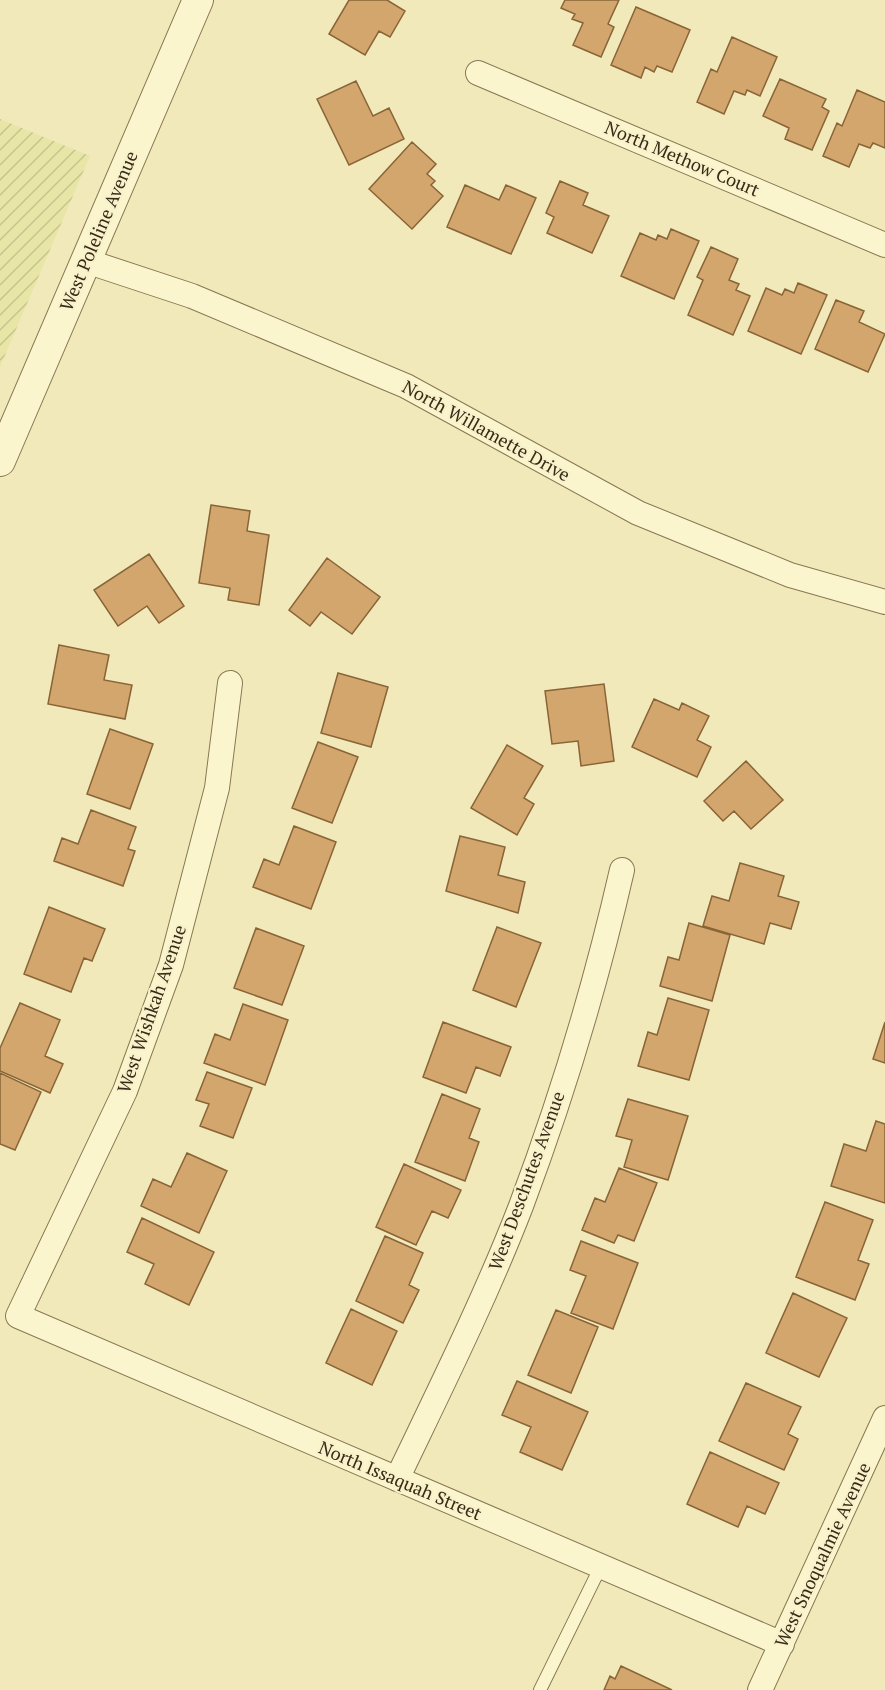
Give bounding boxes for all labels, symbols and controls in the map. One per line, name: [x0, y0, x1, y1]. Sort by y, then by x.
street label: North Methow Court: [601, 115, 764, 202]
street label: West Poleline Avenue: [53, 147, 143, 314]
street label: North Willamette Drive: [398, 374, 575, 486]
street label: West Wishkah Avenue: [111, 922, 191, 1096]
street label: West Deschutes Avenue: [482, 1088, 570, 1274]
street label: North Issaquah Street: [315, 1435, 486, 1525]
street label: West Snoqualmie Avenue: [769, 1458, 876, 1651]

